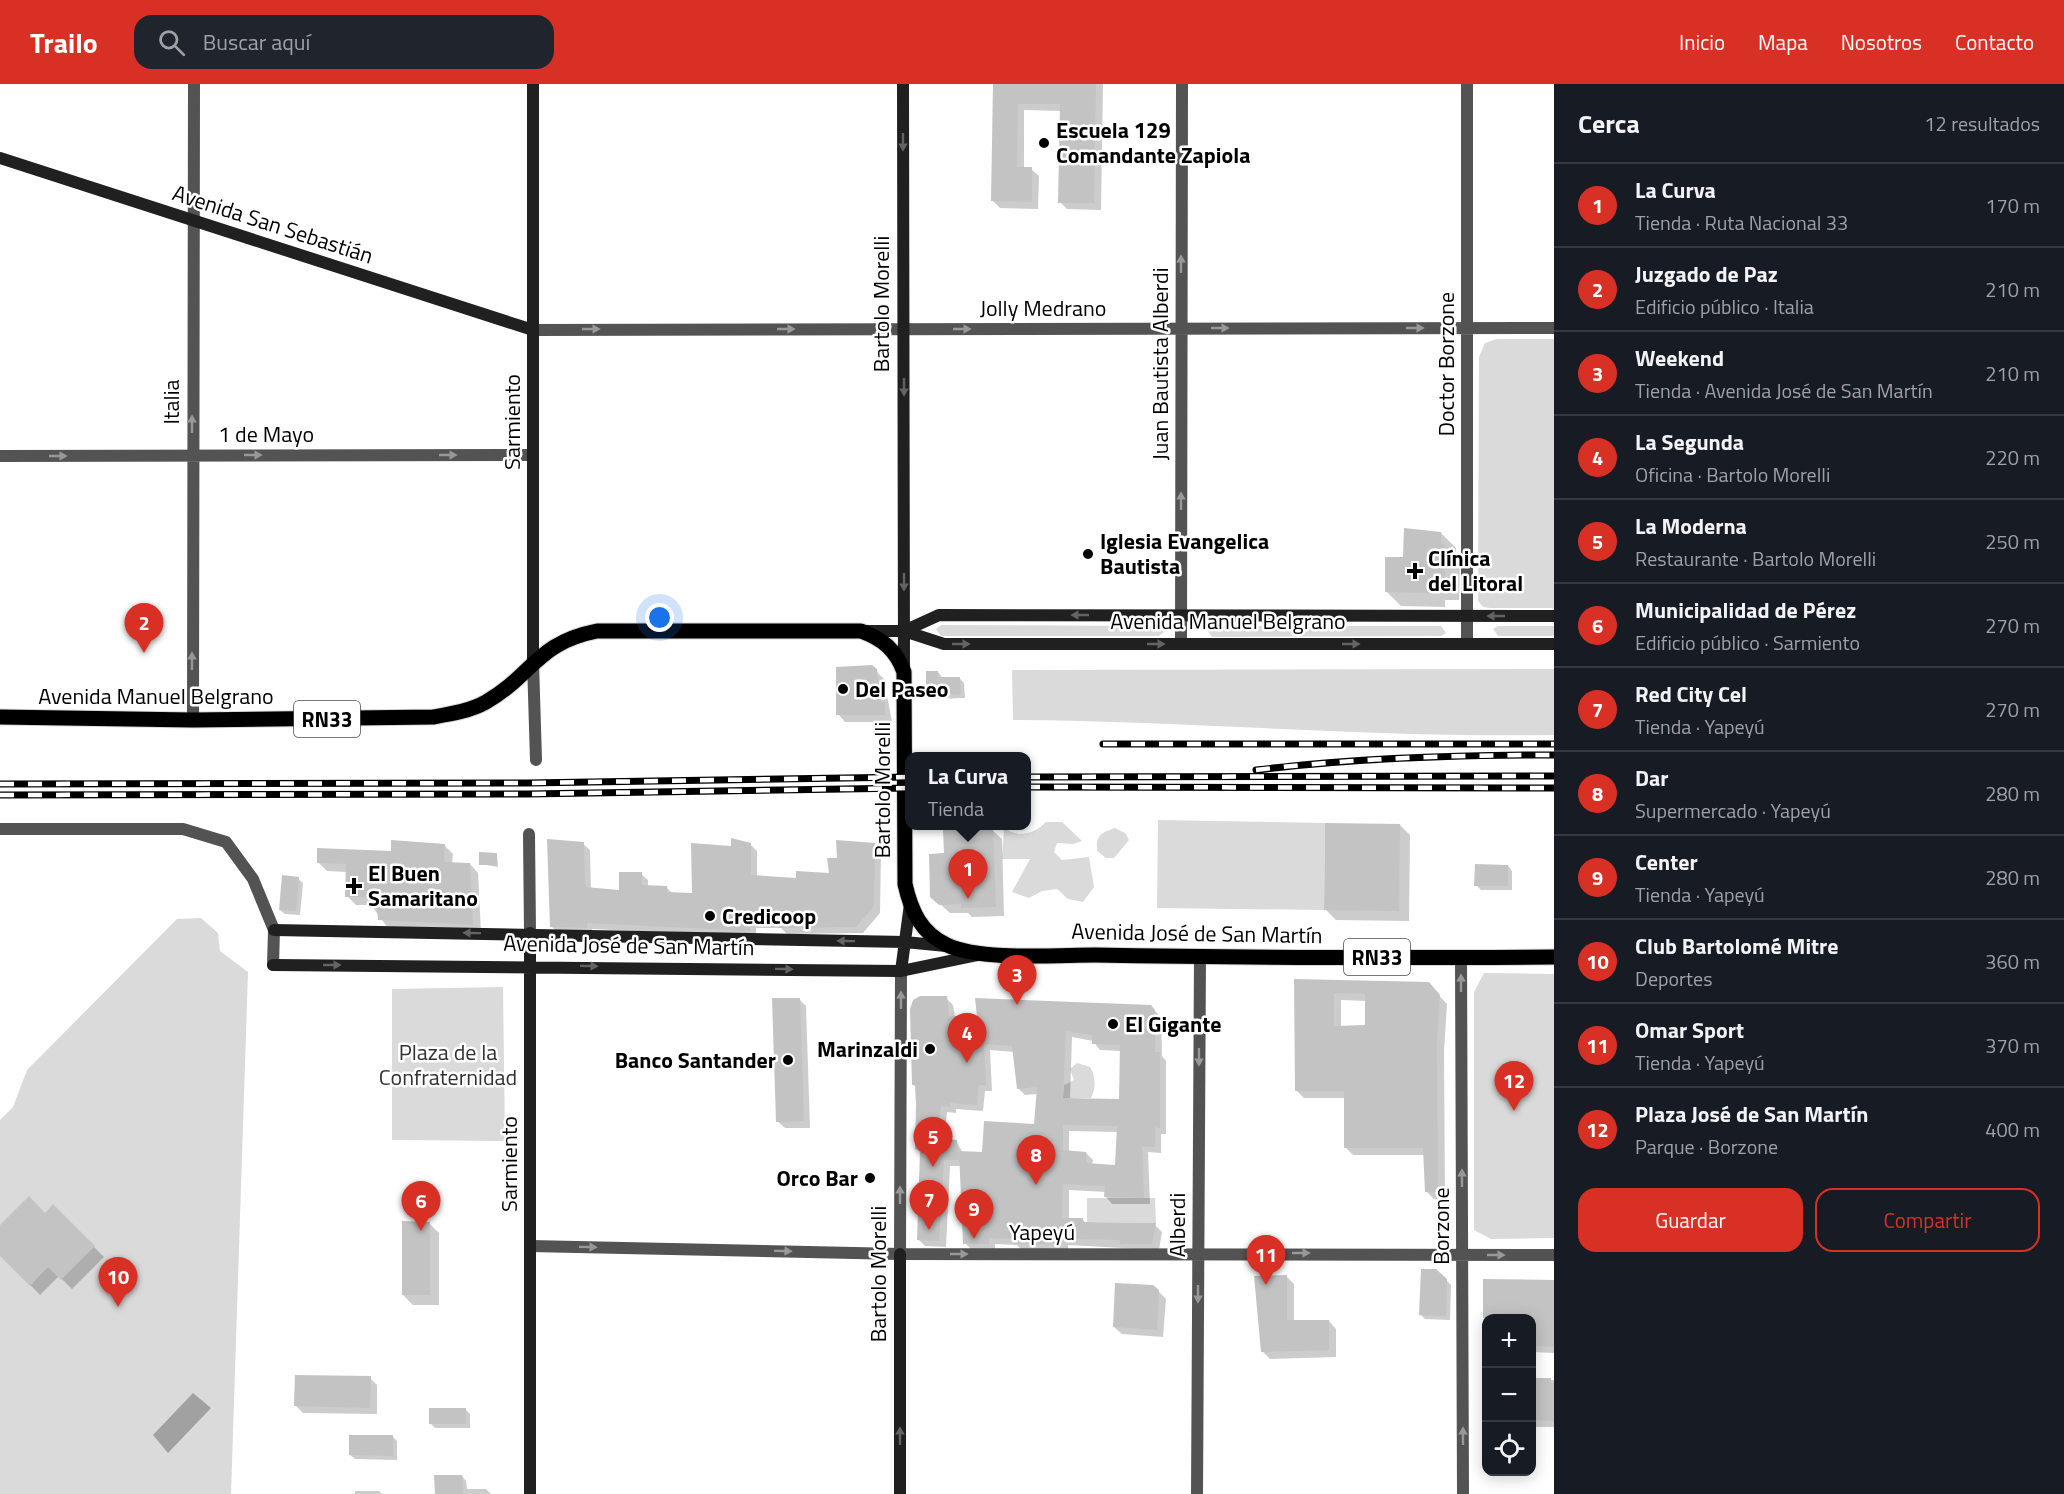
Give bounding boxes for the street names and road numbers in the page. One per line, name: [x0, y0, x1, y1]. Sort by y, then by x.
street label: Avenida San Sebastián: [168, 176, 378, 272]
street label: Bartolo Morelli: [864, 236, 898, 372]
street label: Juan Bautista Alberdi: [1143, 268, 1177, 461]
street label: Jolly Medrano: [980, 291, 1106, 325]
street label: Doctor Borzone: [1429, 292, 1463, 436]
street label: Sarmiento: [495, 374, 529, 470]
street label: Italia: [154, 379, 188, 425]
street label: 1 de Mayo: [218, 417, 314, 451]
street label: Avenida Manuel Belgrano: [1110, 604, 1346, 638]
street label: Avenida Manuel Belgrano: [38, 679, 274, 713]
road number: RN33: [294, 701, 360, 737]
street label: Bartolo Morelli: [865, 722, 899, 858]
street label: Avenida José de San Martín: [1071, 914, 1323, 952]
street label: Avenida José de San Martín: [503, 926, 755, 964]
road number: RN33: [1344, 939, 1410, 975]
street label: Sarmiento: [492, 1116, 526, 1212]
street label: Borzone: [1424, 1187, 1458, 1265]
street label: Alberdi: [1160, 1193, 1194, 1257]
street label: Bartolo Morelli: [861, 1206, 895, 1342]
street label: Yapeyú: [1009, 1215, 1075, 1249]

